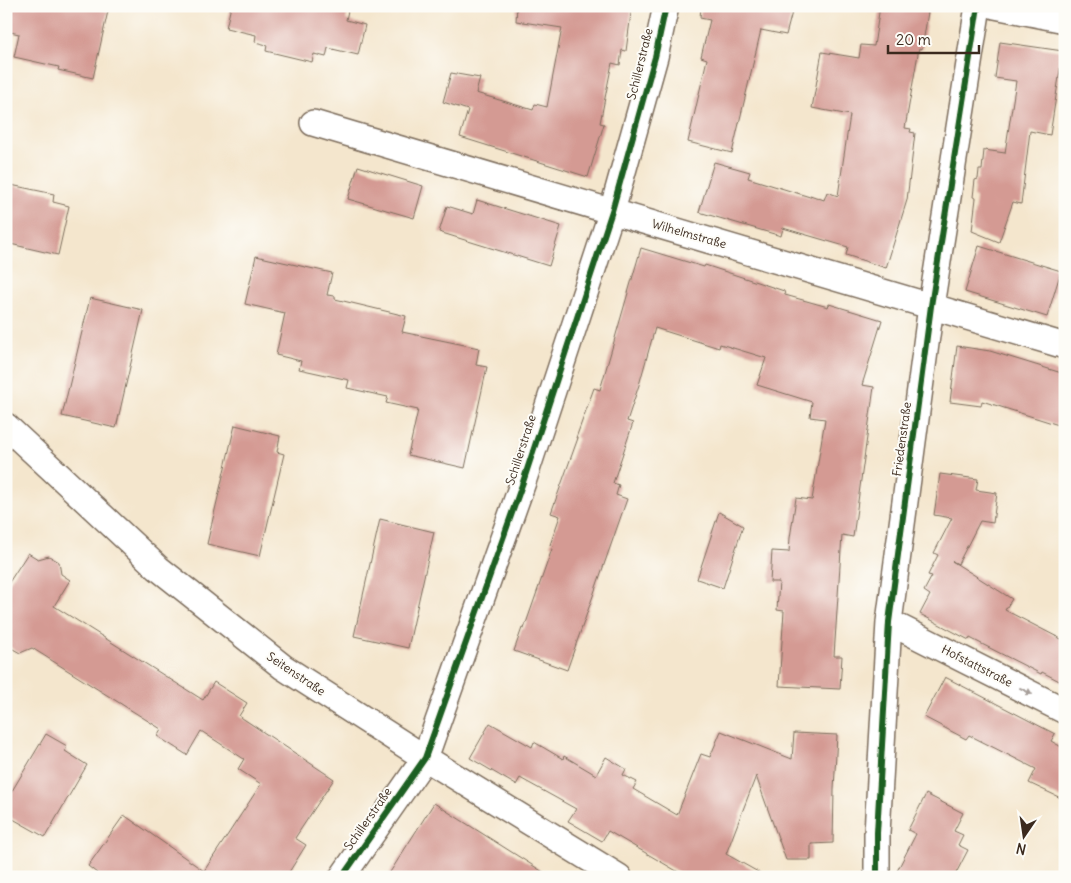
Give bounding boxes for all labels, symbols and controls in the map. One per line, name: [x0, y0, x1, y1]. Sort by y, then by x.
scale bar: [888, 22, 980, 54]
street label: Schillerstraße: [623, 27, 656, 101]
text: 20 m: [896, 30, 931, 49]
street label: Wilhelmstraße: [650, 216, 728, 251]
street label: Friedenstraße: [889, 401, 914, 477]
street label: Schillerstraße: [502, 413, 539, 487]
street label: Hofstattstraße: [939, 641, 1015, 690]
street label: Seitenstraße: [264, 649, 328, 699]
one-way arrow: [1019, 687, 1033, 695]
street label: Schillerstraße: [340, 784, 395, 853]
north arrow: [998, 810, 1048, 860]
text: N: [1014, 839, 1028, 859]

